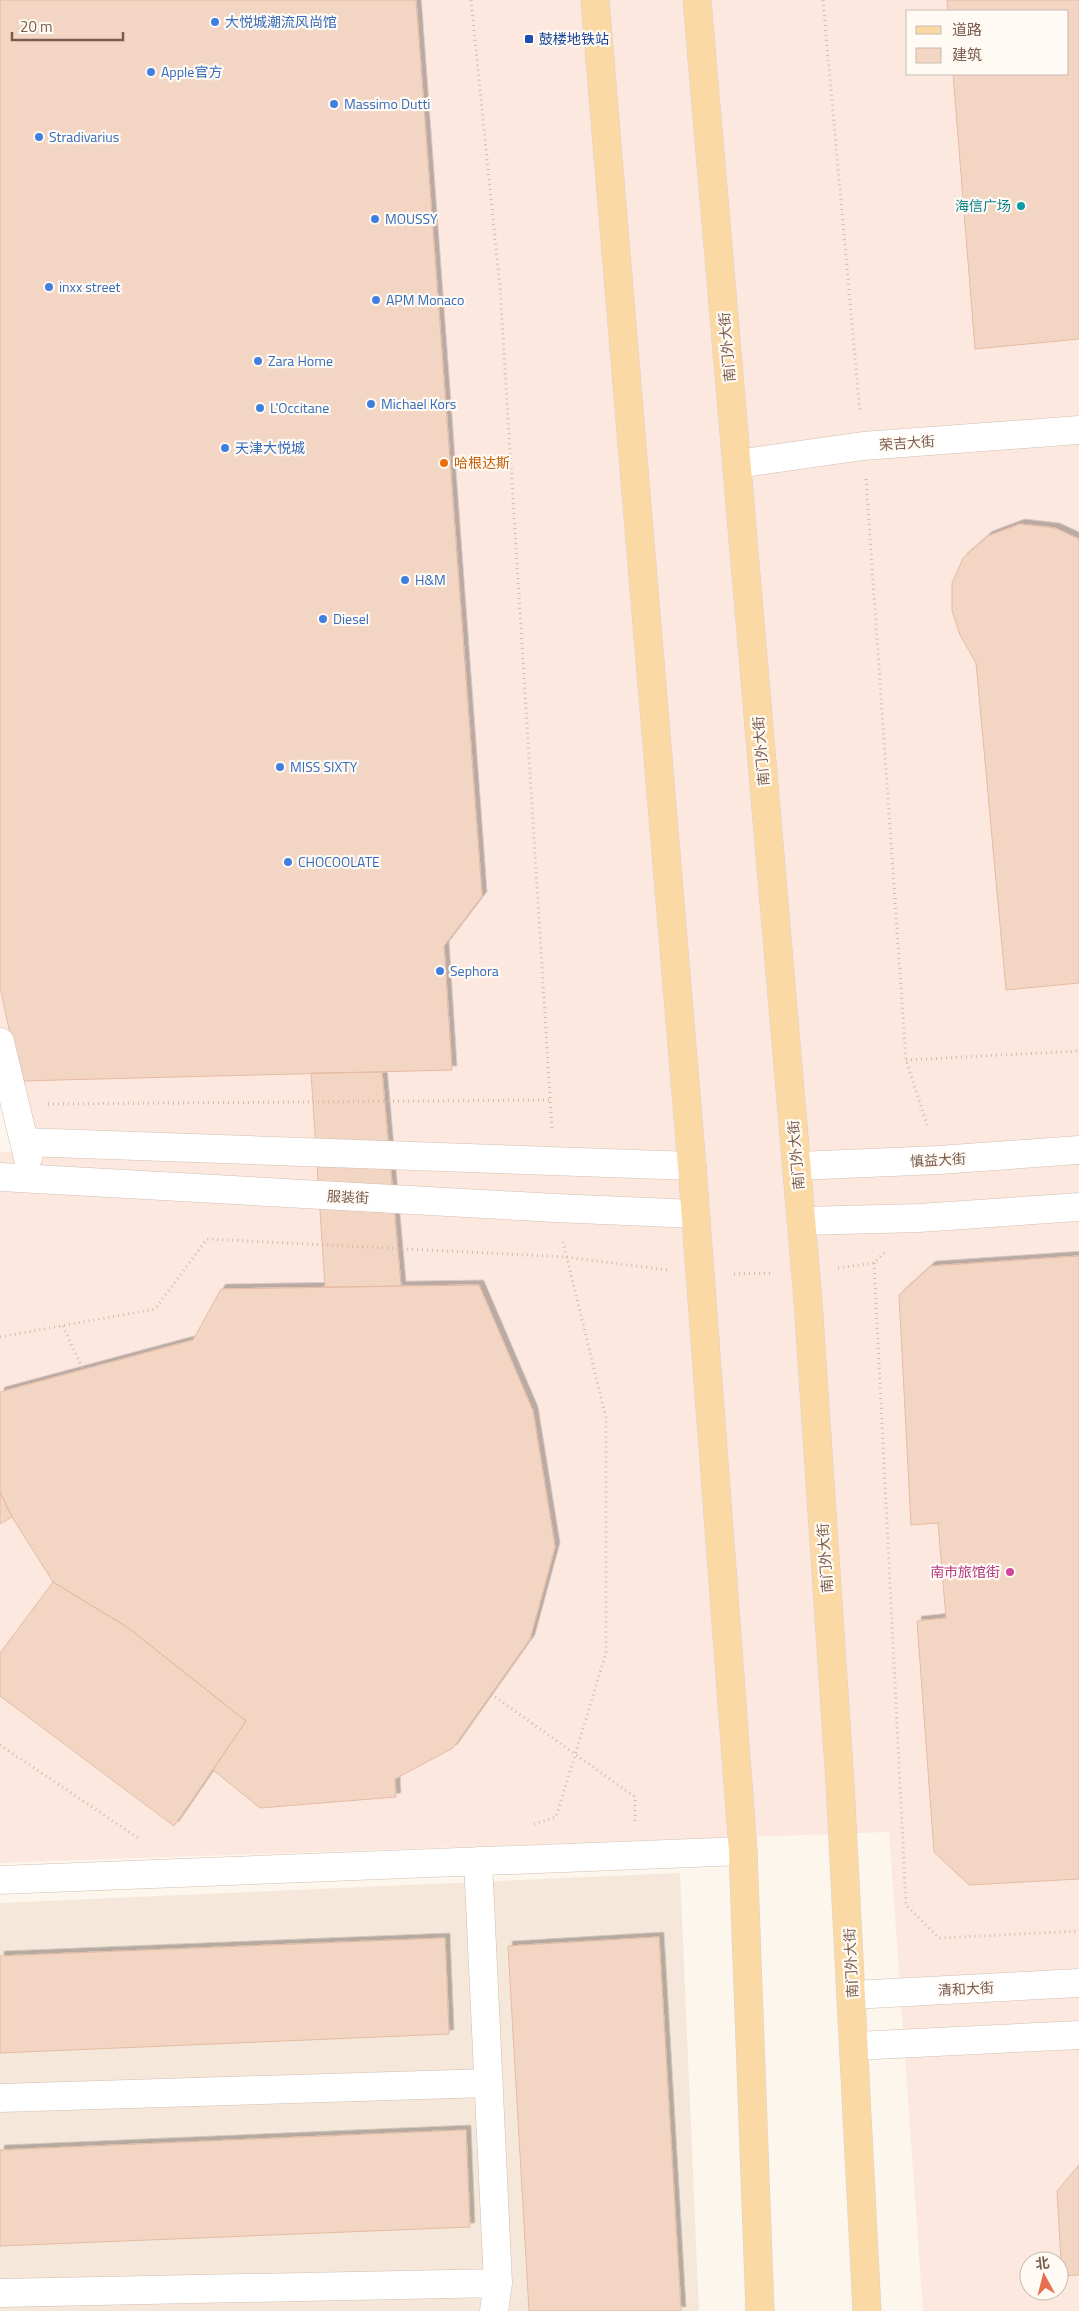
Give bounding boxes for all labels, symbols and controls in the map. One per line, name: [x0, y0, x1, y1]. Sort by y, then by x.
scale bar: [12, 10, 124, 42]
legend: [906, 10, 1069, 75]
place label: 大悦城潮流风尚馆: [225, 11, 337, 32]
text: 20 m: [20, 15, 53, 38]
marker: 大悦城潮流风尚馆: [209, 16, 221, 28]
text: 道路: [952, 18, 982, 41]
place label: 鼓楼地铁站: [539, 28, 609, 49]
marker: 鼓楼地铁站: [523, 33, 535, 45]
text: 建筑: [952, 43, 982, 66]
place label: Apple官方: [161, 61, 222, 82]
marker: Apple官方: [145, 66, 157, 78]
place label: Massimo Dutti: [344, 93, 430, 114]
marker: Massimo Dutti: [328, 98, 340, 110]
place label: Stradivarius: [49, 126, 119, 147]
marker: Stradivarius: [33, 131, 45, 143]
place label: 海信广场: [955, 195, 1011, 216]
marker: 海信广场: [1015, 200, 1027, 212]
place label: MOUSSY: [385, 208, 438, 229]
marker: MOUSSY: [369, 213, 381, 225]
place label: inxx street: [59, 276, 121, 297]
marker: inxx street: [43, 281, 55, 293]
place label: APM Monaco: [386, 289, 465, 310]
marker: APM Monaco: [370, 294, 382, 306]
street label: 南门外大街: [713, 311, 740, 383]
place label: Zara Home: [268, 350, 333, 371]
marker: Zara Home: [252, 355, 264, 367]
place label: Michael Kors: [381, 393, 456, 414]
place label: L'Occitane: [270, 397, 329, 418]
marker: Michael Kors: [365, 398, 377, 410]
marker: L'Occitane: [254, 402, 266, 414]
street label: 荣吉大街: [878, 430, 936, 455]
place label: 天津大悦城: [235, 437, 305, 458]
marker: 天津大悦城: [219, 442, 231, 454]
place label: 哈根达斯: [454, 452, 510, 473]
marker: 哈根达斯: [438, 457, 450, 469]
place label: H&M: [415, 569, 446, 590]
marker: H&M: [399, 574, 411, 586]
place label: Diesel: [333, 608, 369, 629]
marker: Diesel: [317, 613, 329, 625]
street label: 南门外大街: [747, 715, 774, 787]
place label: MISS SIXTY: [290, 756, 358, 777]
marker: MISS SIXTY: [274, 761, 286, 773]
place label: CHOCOOLATE: [298, 851, 380, 872]
marker: CHOCOOLATE: [282, 856, 294, 868]
place label: Sephora: [450, 960, 499, 981]
marker: Sephora: [434, 965, 446, 977]
street label: 南门外大街: [782, 1119, 809, 1191]
street label: 慎益大街: [909, 1148, 966, 1171]
street label: 服装街: [327, 1185, 370, 1208]
street label: 南门外大街: [812, 1522, 837, 1594]
place label: 南市旅馆街: [930, 1561, 1000, 1582]
marker: 南市旅馆街: [1004, 1566, 1016, 1578]
street label: 南门外大街: [838, 1928, 863, 1999]
street label: 清和大街: [937, 1977, 994, 2000]
north arrow: [1019, 2251, 1069, 2301]
text: 北: [1034, 2251, 1051, 2274]

